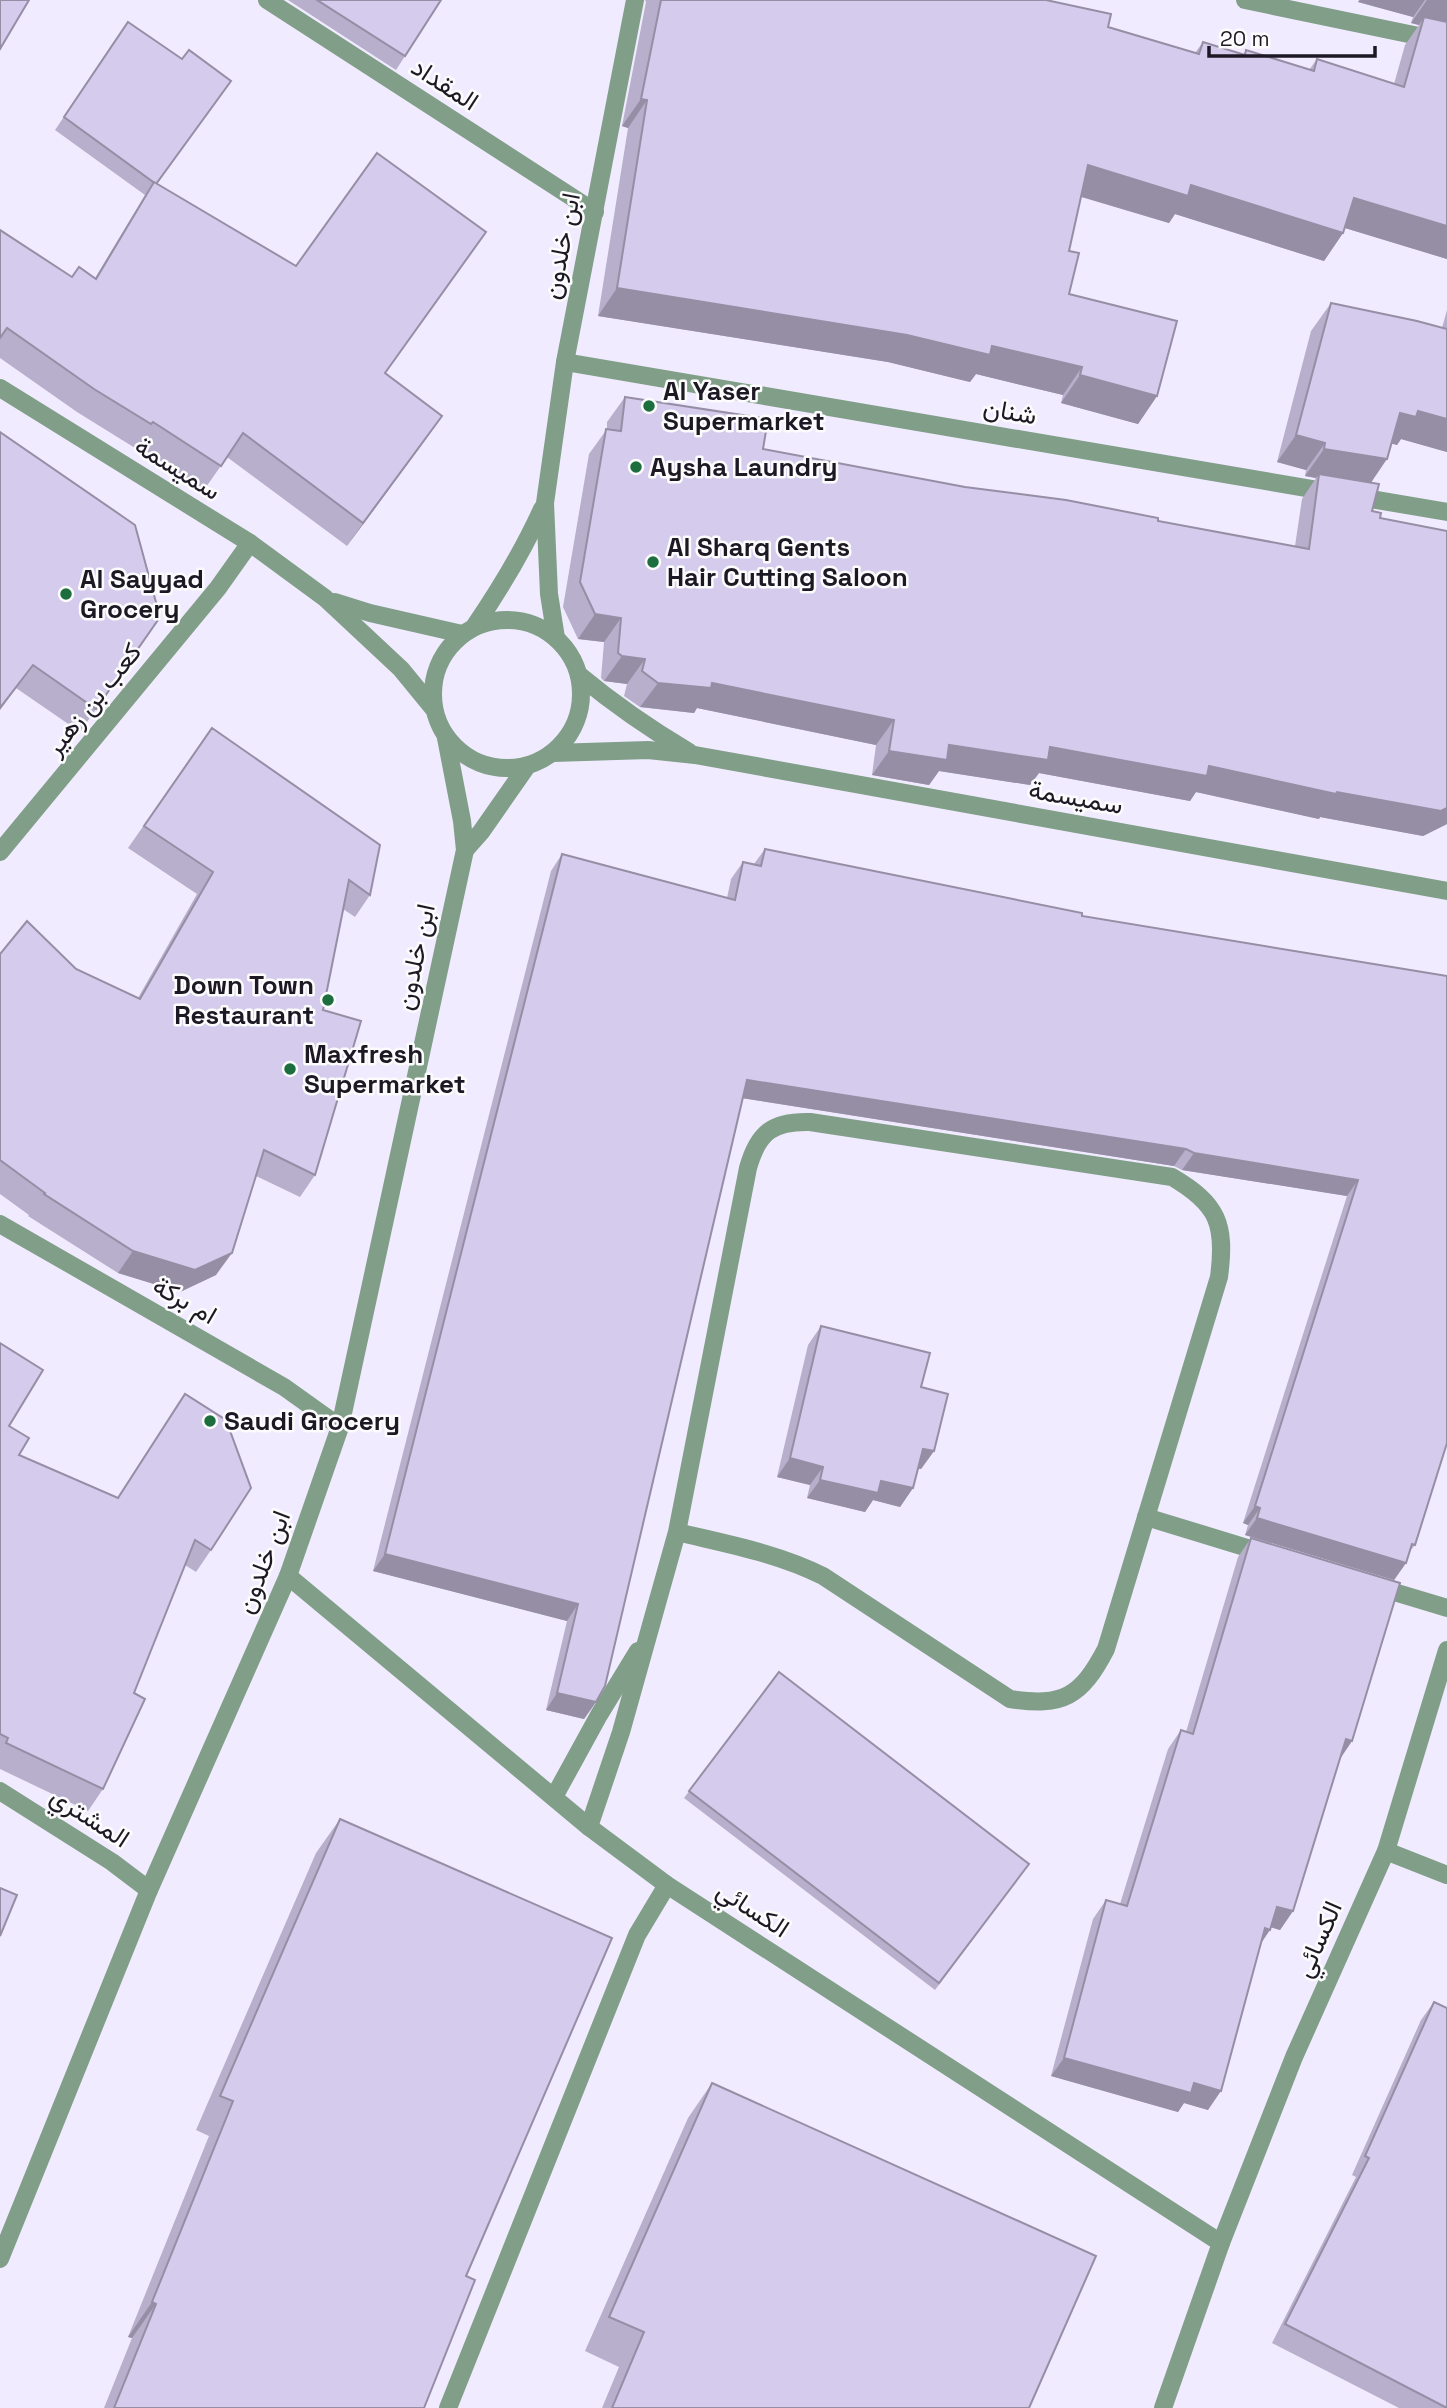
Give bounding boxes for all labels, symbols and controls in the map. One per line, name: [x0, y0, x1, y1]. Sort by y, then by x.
scale bar: [1209, 14, 1375, 58]
text: 20 m: [1220, 25, 1270, 52]
street label: المقداد: [405, 50, 485, 118]
street label: ابن خلدون: [534, 190, 588, 302]
place label: Al Yaser Supermarket: [663, 374, 825, 438]
street label: شنان: [981, 390, 1039, 432]
marker: Al Yaser Supermarket: [641, 398, 657, 414]
street label: سميسمة: [129, 428, 227, 508]
place label: Aysha Laundry: [650, 450, 837, 484]
marker: Aysha Laundry: [628, 459, 644, 475]
place label: Al Sharq Gents Hair Cutting Saloon: [667, 530, 908, 594]
marker: Al Sharq Gents Hair Cutting Saloon: [645, 554, 661, 570]
place label: Al Sayyad Grocery: [80, 562, 204, 626]
marker: Al Sayyad Grocery: [58, 586, 74, 602]
street label: كعب بن زهير: [36, 636, 149, 763]
street label: سميسمة: [1026, 772, 1126, 822]
street label: ابن خلدون: [387, 901, 443, 1013]
place label: Down Town Restaurant: [173, 968, 314, 1032]
marker: Down Town Restaurant: [320, 992, 336, 1008]
place label: Maxfresh Supermarket: [304, 1037, 466, 1101]
marker: Maxfresh Supermarket: [282, 1061, 298, 1077]
street label: ام بركة: [147, 1268, 223, 1332]
place label: Saudi Grocery: [224, 1404, 400, 1438]
marker: Saudi Grocery: [202, 1413, 218, 1429]
street label: ابن خلدون: [228, 1506, 298, 1618]
street label: المشتري: [42, 1779, 136, 1859]
street label: الكسائي: [708, 1873, 796, 1949]
street label: الكسائي: [1286, 1895, 1354, 1984]

